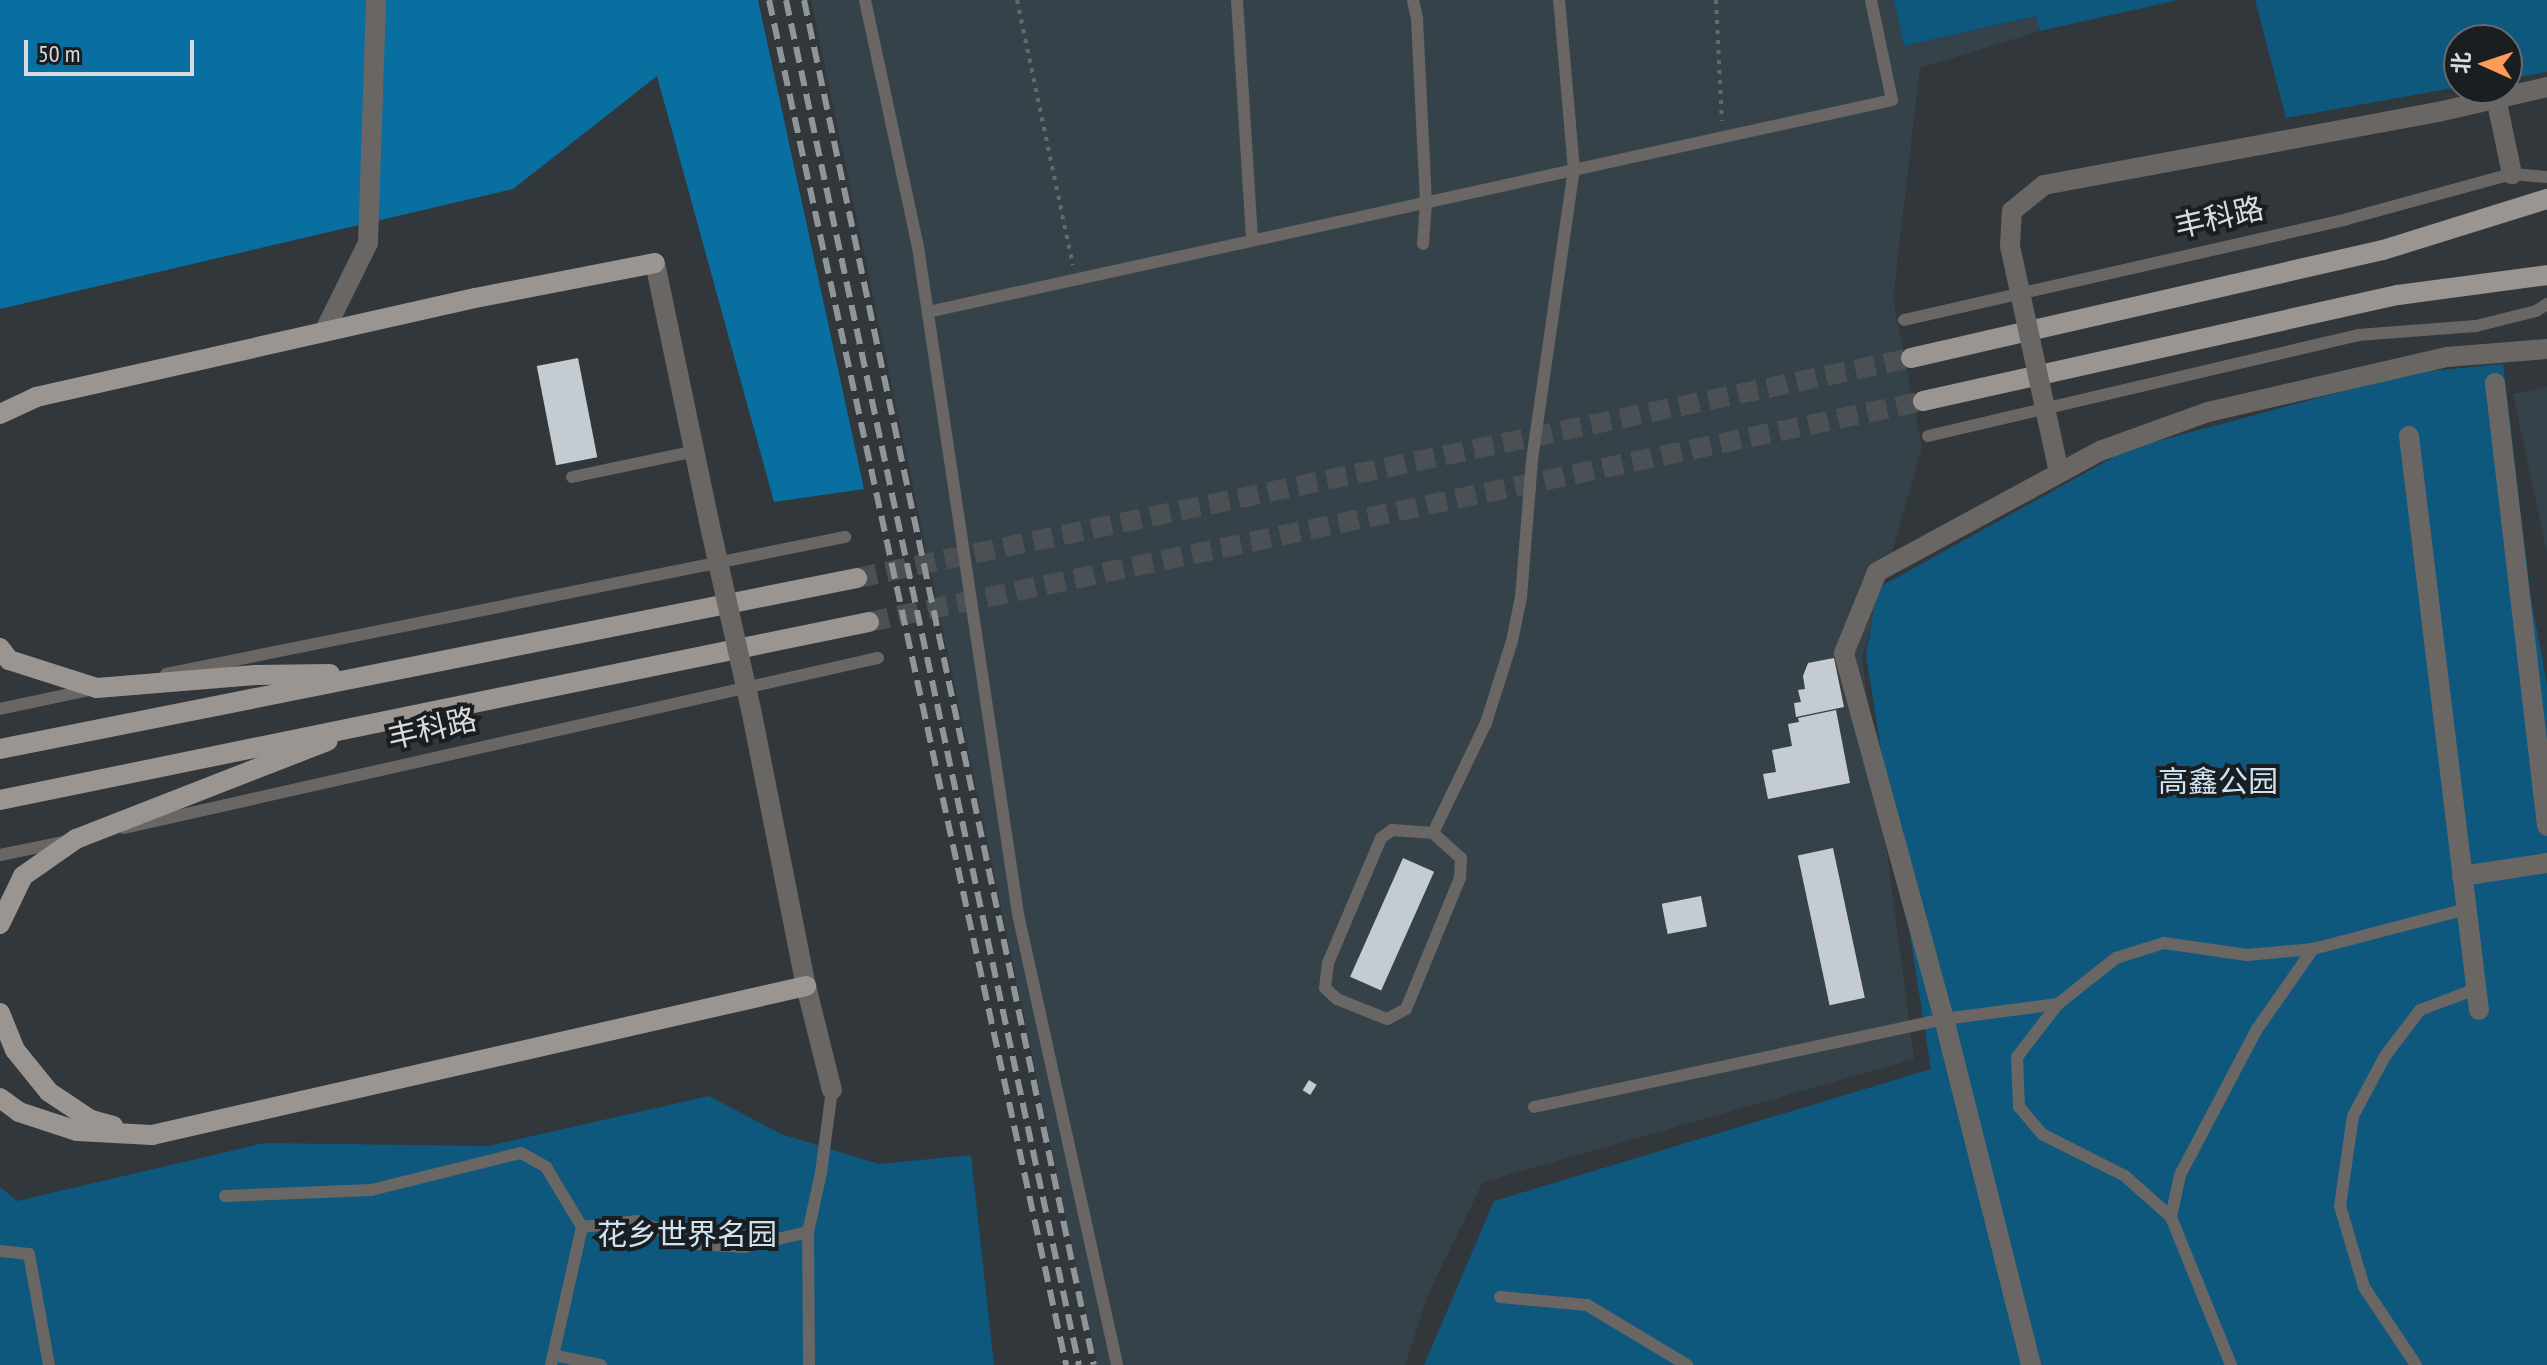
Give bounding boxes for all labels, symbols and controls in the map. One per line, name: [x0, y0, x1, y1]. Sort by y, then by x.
scale bar: [28, 24, 198, 74]
north arrow: [2443, 24, 2523, 104]
text: 50 m: [38, 38, 80, 69]
text: 北: [2446, 51, 2476, 75]
street label: 丰科路: [2171, 189, 2267, 245]
street label: 丰科路: [384, 700, 480, 756]
park label: 高鑫公园: [2158, 763, 2278, 799]
park label: 花乡世界名园: [597, 1216, 777, 1252]

